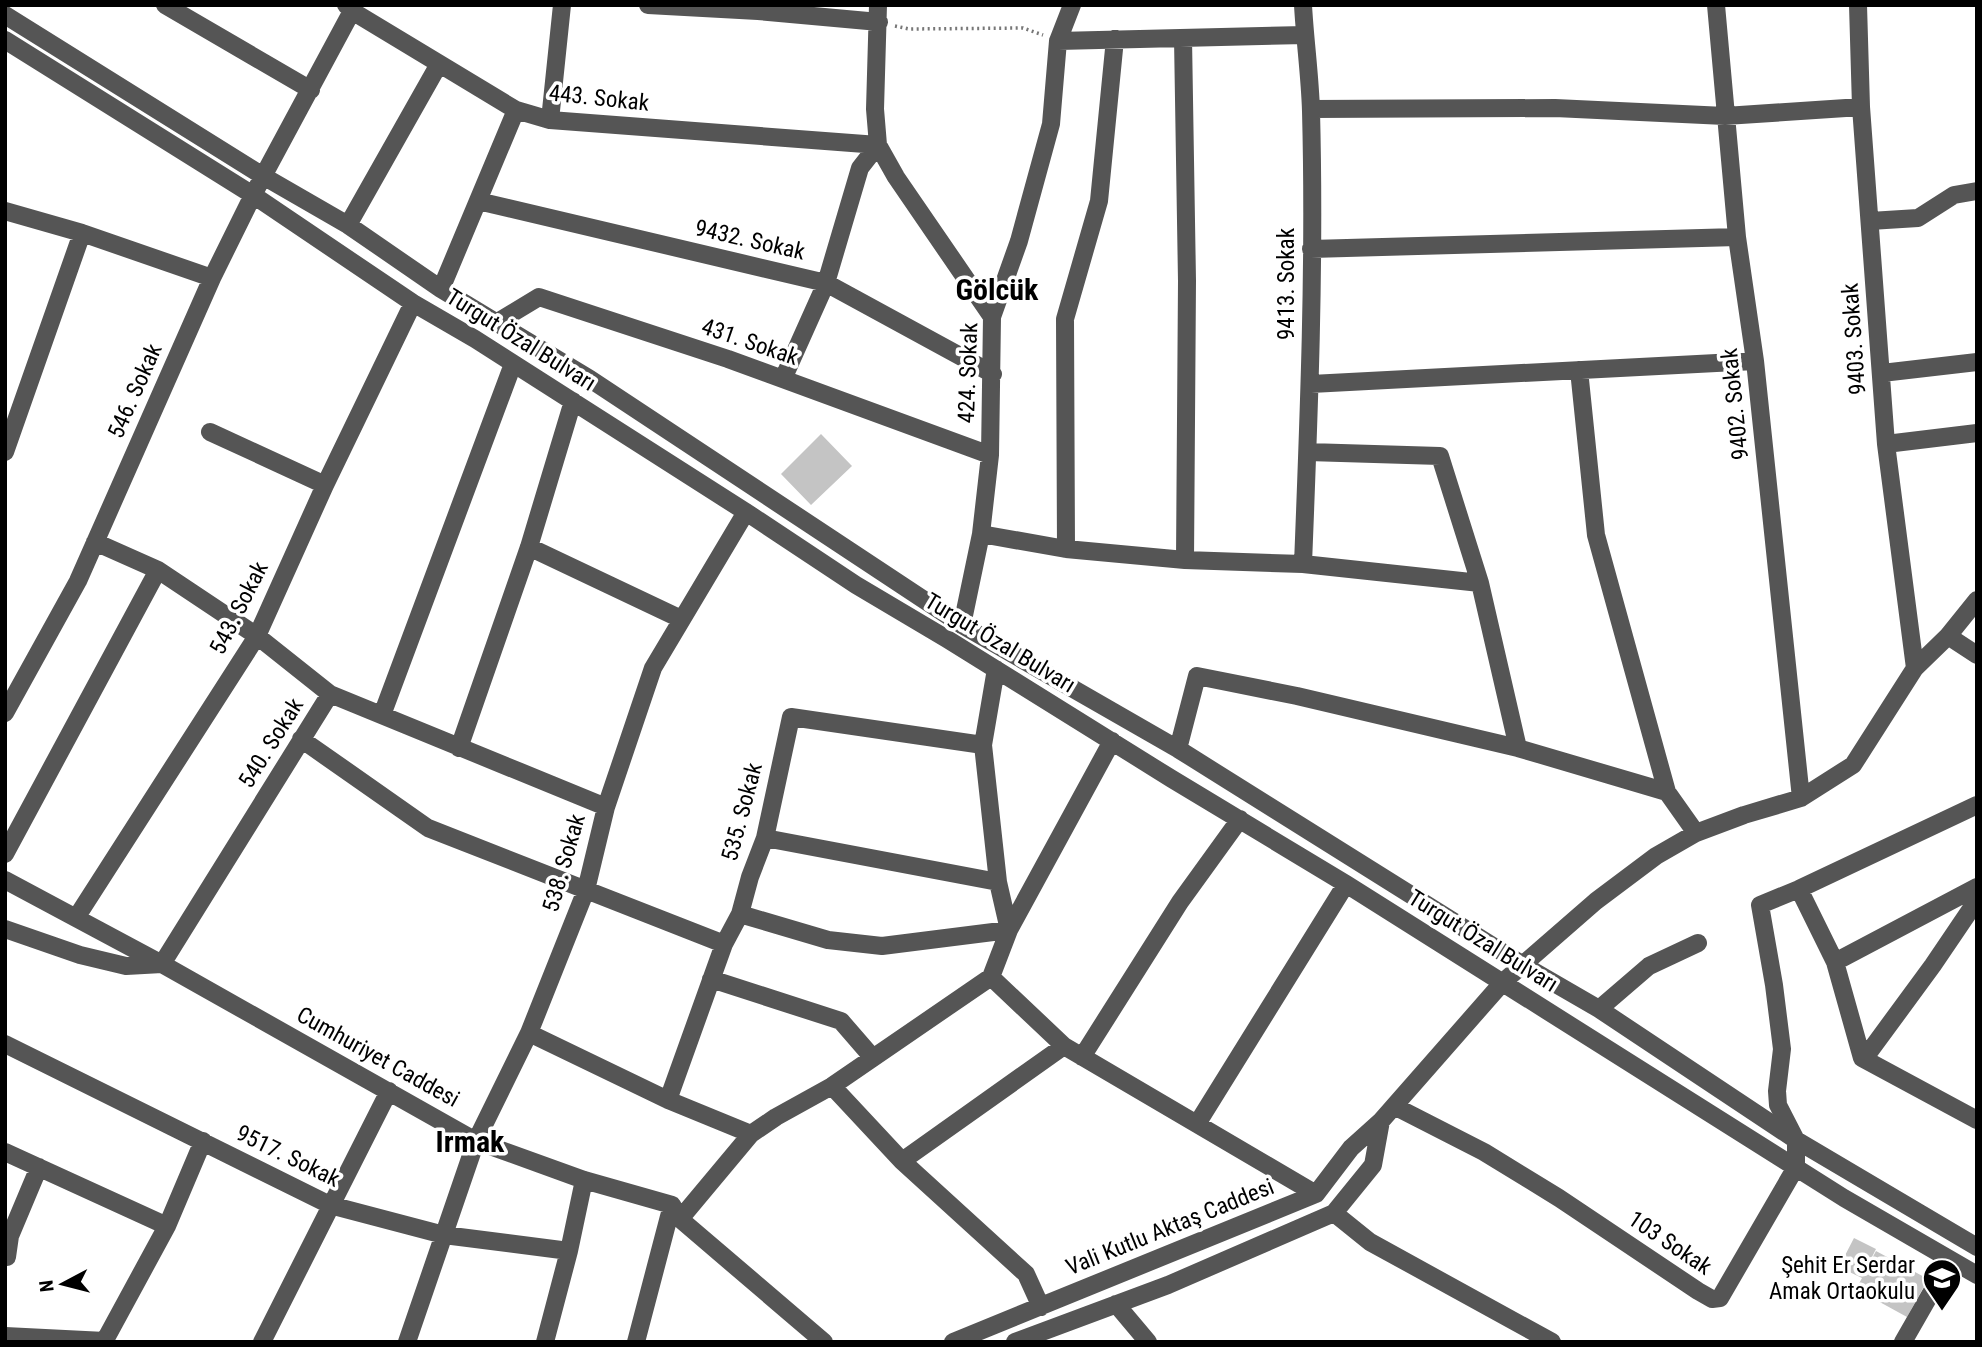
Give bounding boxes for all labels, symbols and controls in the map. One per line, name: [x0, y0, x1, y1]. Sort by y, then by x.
street label: 443. Sokak: [548, 79, 651, 117]
street label: 9432. Sokak: [692, 214, 808, 266]
street label: 9413. Sokak: [1273, 227, 1300, 340]
district label: Gölcük: [956, 272, 1039, 307]
street label: Turgut Özal Bulvarı: [441, 282, 601, 397]
street label: 9403. Sokak: [1837, 282, 1871, 396]
street label: 431. Sokak: [698, 313, 803, 371]
street label: 424. Sokak: [953, 322, 983, 424]
street label: 546. Sokak: [102, 339, 168, 442]
street label: 9402. Sokak: [1716, 346, 1754, 461]
street label: 543. Sokak: [204, 556, 274, 659]
street label: Turgut Özal Bulvarı: [920, 587, 1081, 699]
street label: 540. Sokak: [233, 693, 309, 793]
street label: 535. Sokak: [716, 759, 768, 864]
street label: 538. Sokak: [537, 810, 591, 915]
street label: Turgut Özal Bulvarı: [1403, 883, 1563, 998]
street label: Cumhuriyet Caddesi: [292, 1001, 464, 1113]
street label: 9517. Sokak: [232, 1119, 345, 1193]
district label: Irmak: [436, 1124, 505, 1159]
street label: Vali Kutlu Aktaş Caddesi: [1062, 1173, 1278, 1281]
street label: 103 Sokak: [1623, 1205, 1717, 1281]
north arrow: [28, 1249, 98, 1319]
place label: Şehit Er Serdar Amak Ortaokulu: [1769, 1252, 1915, 1305]
school or university icon: Şehit Er Serdar Amak Ortaokulu: [1921, 1257, 1963, 1312]
text: N: [34, 1279, 59, 1293]

